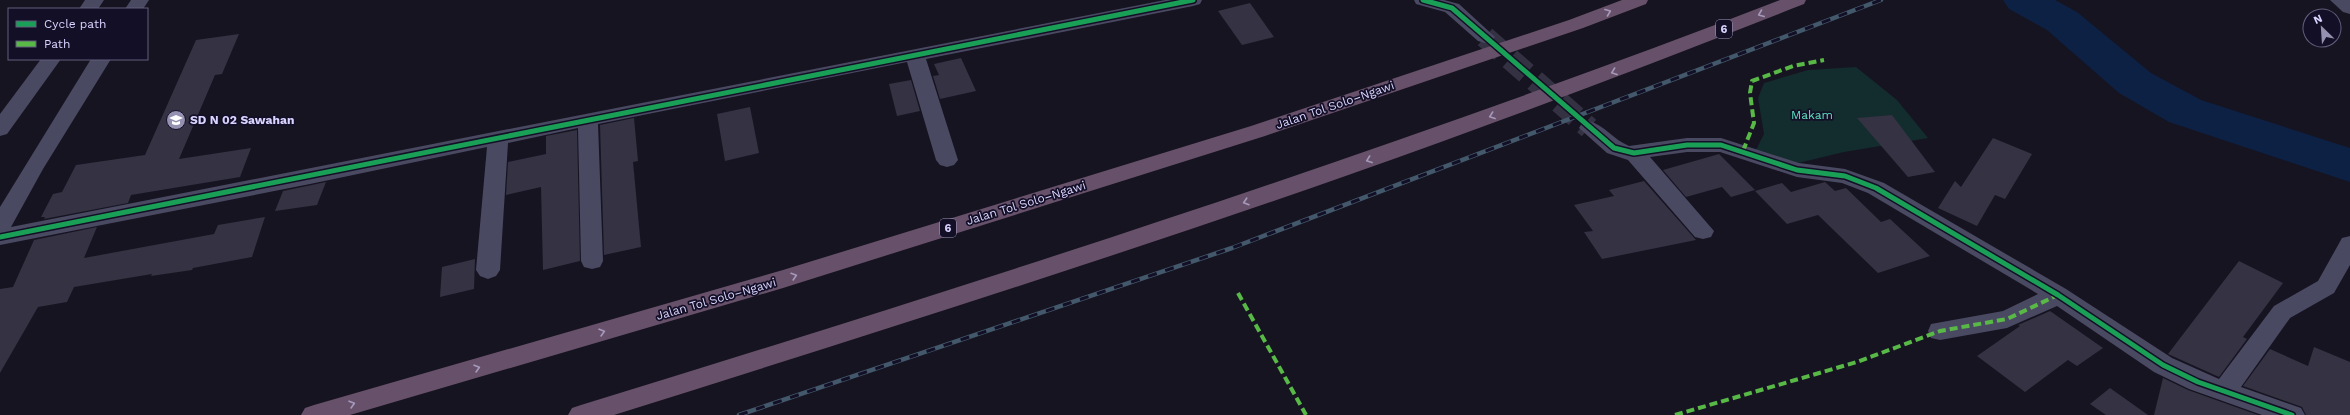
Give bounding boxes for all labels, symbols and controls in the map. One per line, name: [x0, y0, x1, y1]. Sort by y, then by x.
legend: [8, 8, 148, 60]
one-way arrow: [1604, 8, 1611, 16]
north arrow: [2302, 8, 2342, 48]
one-way arrow: [1757, 10, 1764, 18]
text: N: [2312, 12, 2324, 27]
text: Cycle path: [44, 17, 106, 31]
road number: 6: [1716, 20, 1732, 38]
text: Path: [44, 37, 70, 51]
one-way arrow: [1611, 67, 1618, 75]
street label: Jalan Tol Solo–Ngawi: [1274, 78, 1396, 132]
park label: Makam: [1791, 108, 1833, 122]
school or university icon: SD N 02 Sawahan: [165, 109, 187, 131]
one-way arrow: [1488, 111, 1495, 119]
place label: SD N 02 Sawahan: [190, 113, 294, 127]
one-way arrow: [1366, 155, 1373, 163]
street label: Jalan Tol Solo–Ngawi: [965, 178, 1087, 228]
one-way arrow: [1243, 197, 1250, 206]
road number: 6: [940, 219, 956, 237]
one-way arrow: [790, 272, 797, 281]
street label: Jalan Tol Solo–Ngawi: [654, 275, 778, 323]
one-way arrow: [598, 328, 605, 337]
one-way arrow: [473, 364, 480, 373]
one-way arrow: [348, 400, 355, 409]

